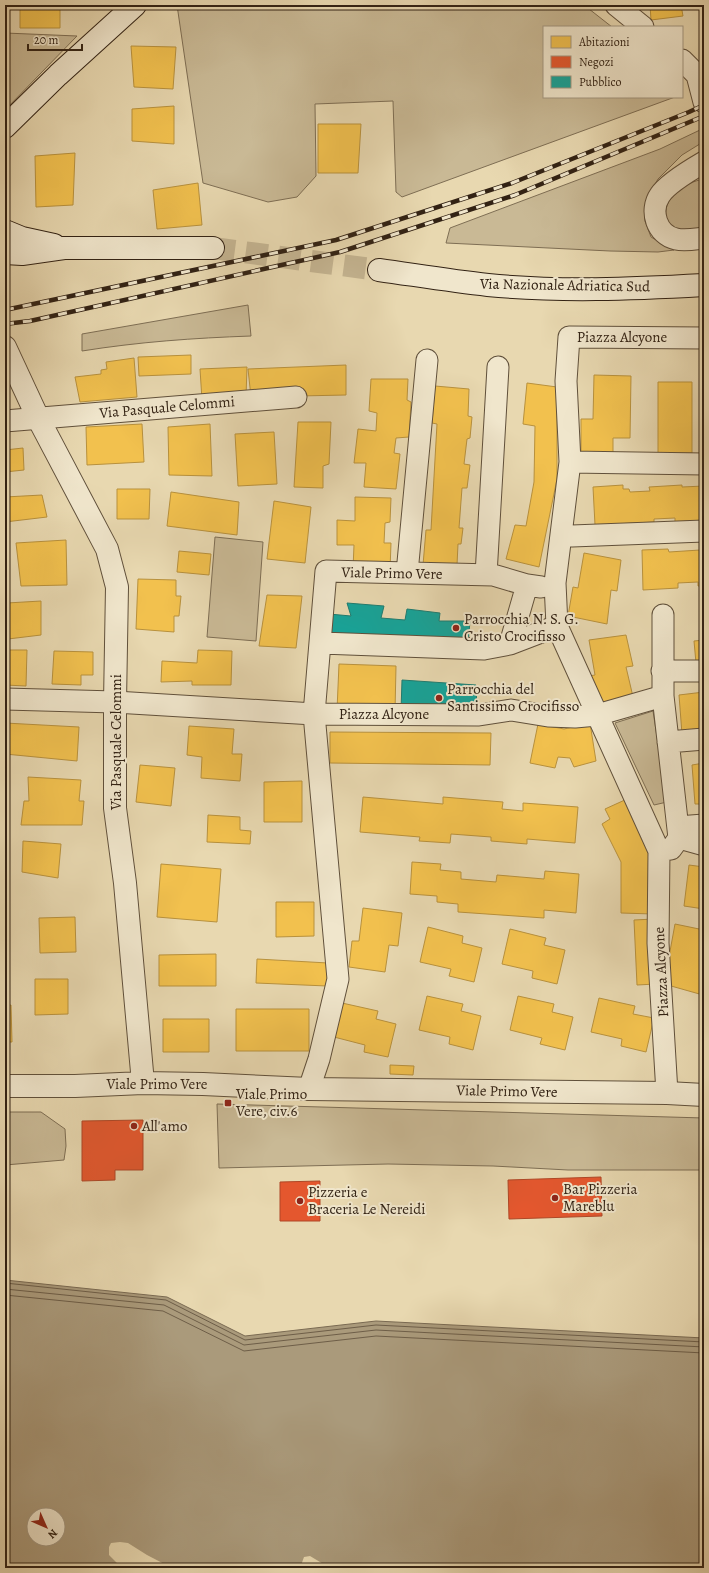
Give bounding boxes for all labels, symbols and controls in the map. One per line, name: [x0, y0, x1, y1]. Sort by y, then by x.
scale bar: [28, 26, 82, 52]
legend: [543, 26, 683, 98]
text: 20 m: [34, 32, 58, 48]
text: Abitazioni: [578, 34, 630, 50]
text: Negozi: [579, 54, 614, 70]
text: Pubblico: [579, 74, 622, 90]
street label: Via Nazionale Adriatica Sud: [479, 273, 651, 297]
street label: Piazza Alcyone: [577, 327, 667, 347]
street label: Via Pasquale Celommi: [97, 391, 236, 423]
street label: Viale Primo Vere: [340, 562, 443, 584]
place label: Parrocchia N. S. G. Cristo Crocifisso: [464, 609, 579, 646]
marker: Parrocchia N. S. G. Cristo Crocifisso: [451, 623, 461, 633]
street label: Via Pasquale Celommi: [106, 674, 126, 811]
place label: Parrocchia del Santissimo Crocifisso: [447, 679, 579, 716]
marker: Parrocchia del Santissimo Crocifisso: [434, 693, 444, 703]
street label: Piazza Alcyone: [339, 704, 429, 724]
street label: Piazza Alcyone: [649, 926, 673, 1018]
street label: Viale Primo Vere: [105, 1074, 208, 1094]
street label: Viale Primo Vere: [455, 1080, 558, 1102]
place label: Viale Primo Vere, civ.6: [235, 1084, 307, 1121]
marker: Viale Primo Vere, civ.6: [223, 1098, 233, 1108]
place label: All'amo: [141, 1116, 187, 1136]
marker: All'amo: [129, 1121, 139, 1131]
place label: Bar Pizzeria Mareblu: [563, 1179, 638, 1216]
place label: Pizzeria e Braceria Le Nereidi: [308, 1182, 426, 1219]
marker: Bar Pizzeria Mareblu: [550, 1193, 560, 1203]
marker: Pizzeria e Braceria Le Nereidi: [295, 1196, 305, 1206]
north arrow: [26, 1507, 66, 1547]
text: N: [45, 1526, 61, 1542]

